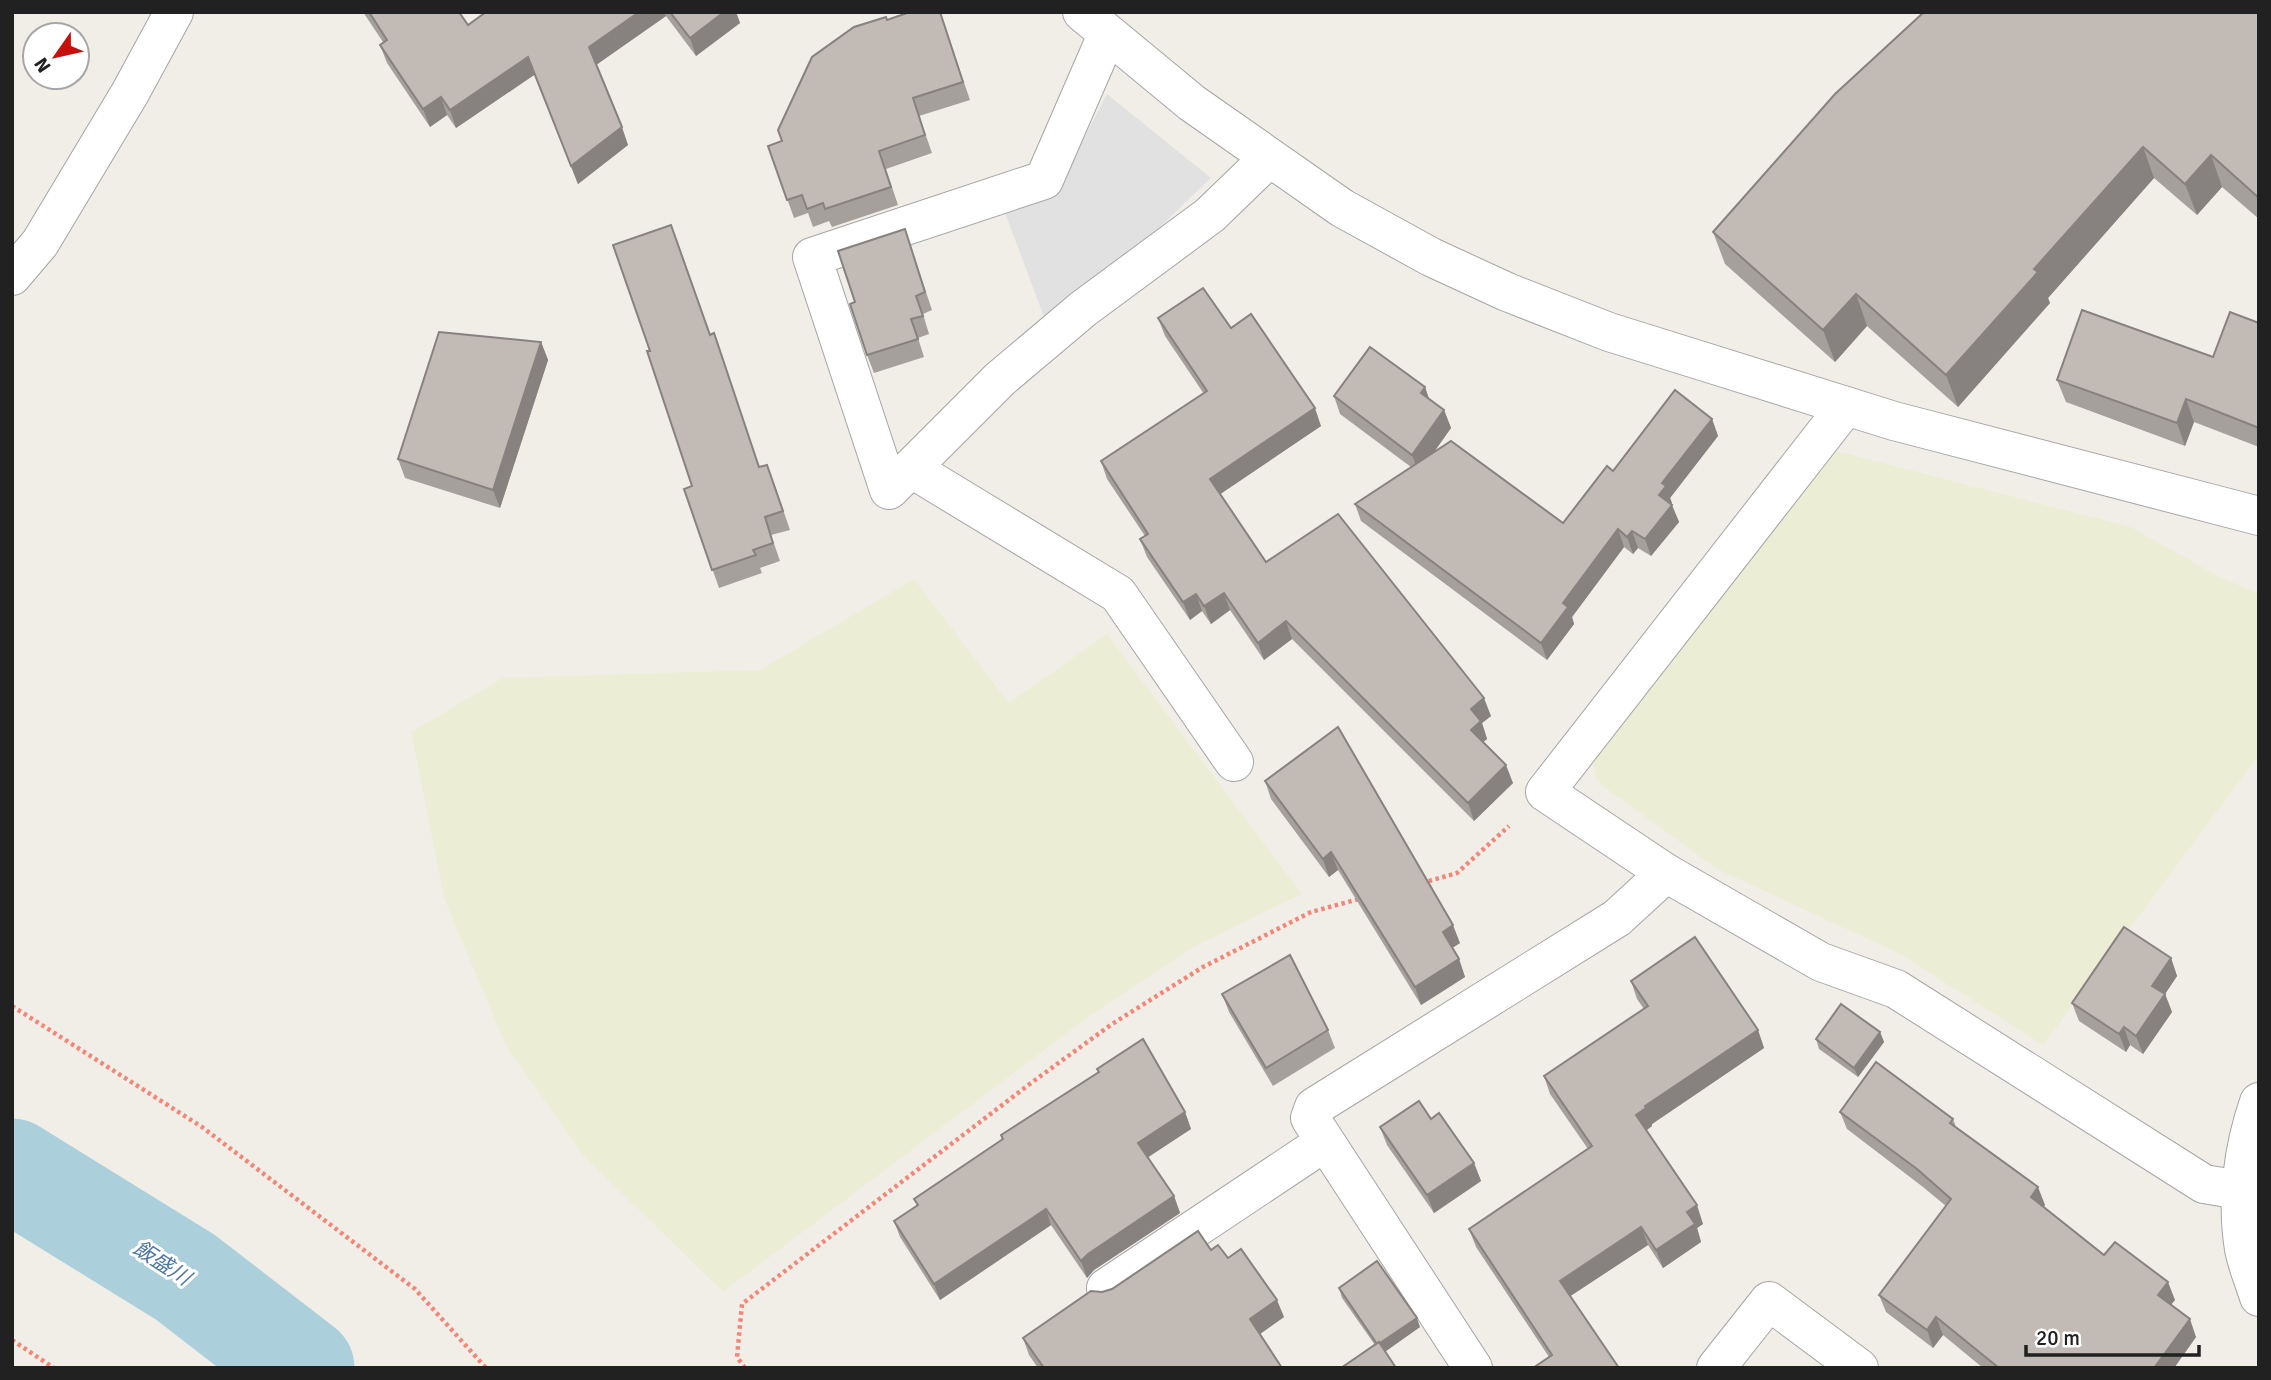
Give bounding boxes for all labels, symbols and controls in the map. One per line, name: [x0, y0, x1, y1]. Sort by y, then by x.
north arrow: [21, 21, 91, 91]
text: N: [29, 53, 56, 77]
water label: 飯盛川: [129, 1235, 197, 1292]
scale bar: [2026, 1314, 2199, 1358]
text: 20 m: [2036, 1325, 2080, 1351]

